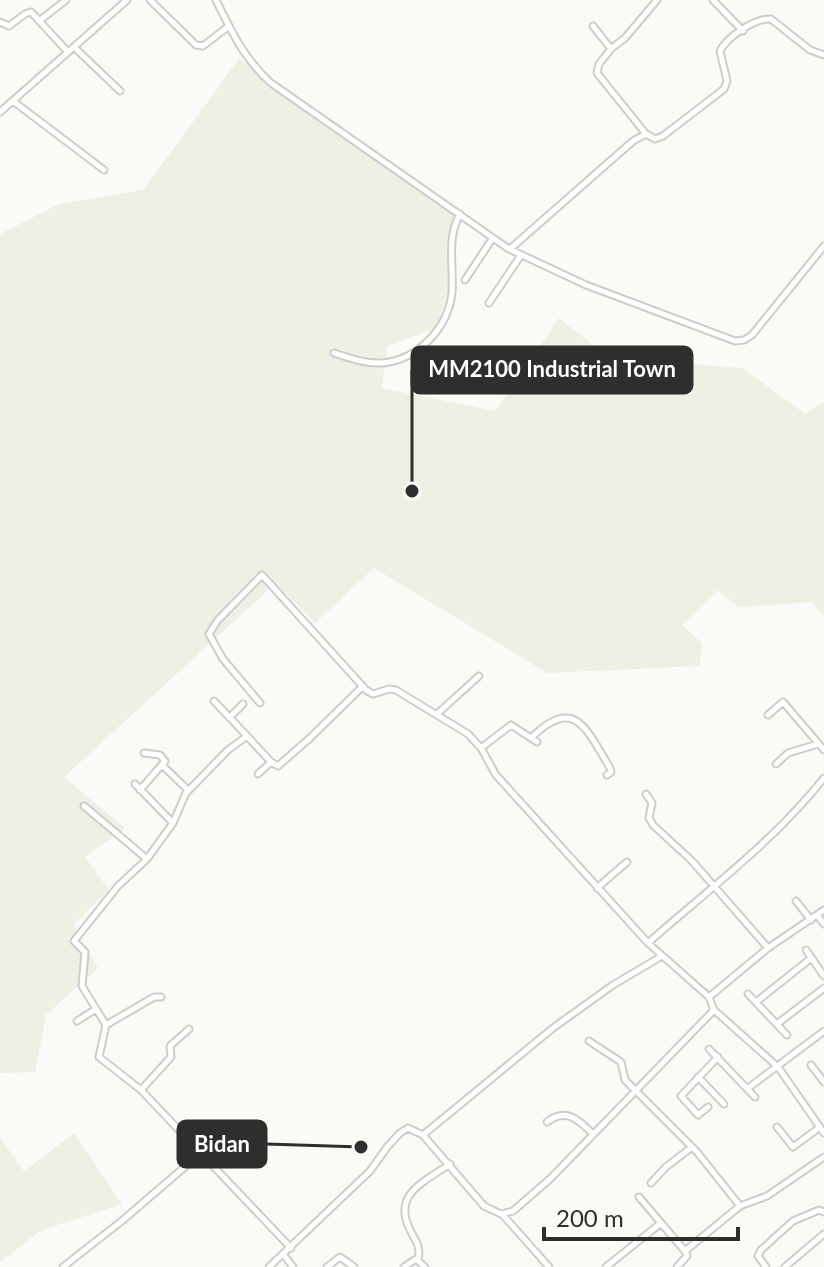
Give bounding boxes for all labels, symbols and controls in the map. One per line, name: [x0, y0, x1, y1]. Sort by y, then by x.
callout: MM2100 Industrial Town: [412, 347, 692, 393]
text: MM2100 Industrial Town: [428, 355, 676, 382]
callout: Bidan: [178, 1121, 266, 1167]
text: Bidan: [194, 1130, 250, 1157]
scale bar: [544, 1191, 738, 1241]
text: 200 m: [556, 1203, 624, 1232]

